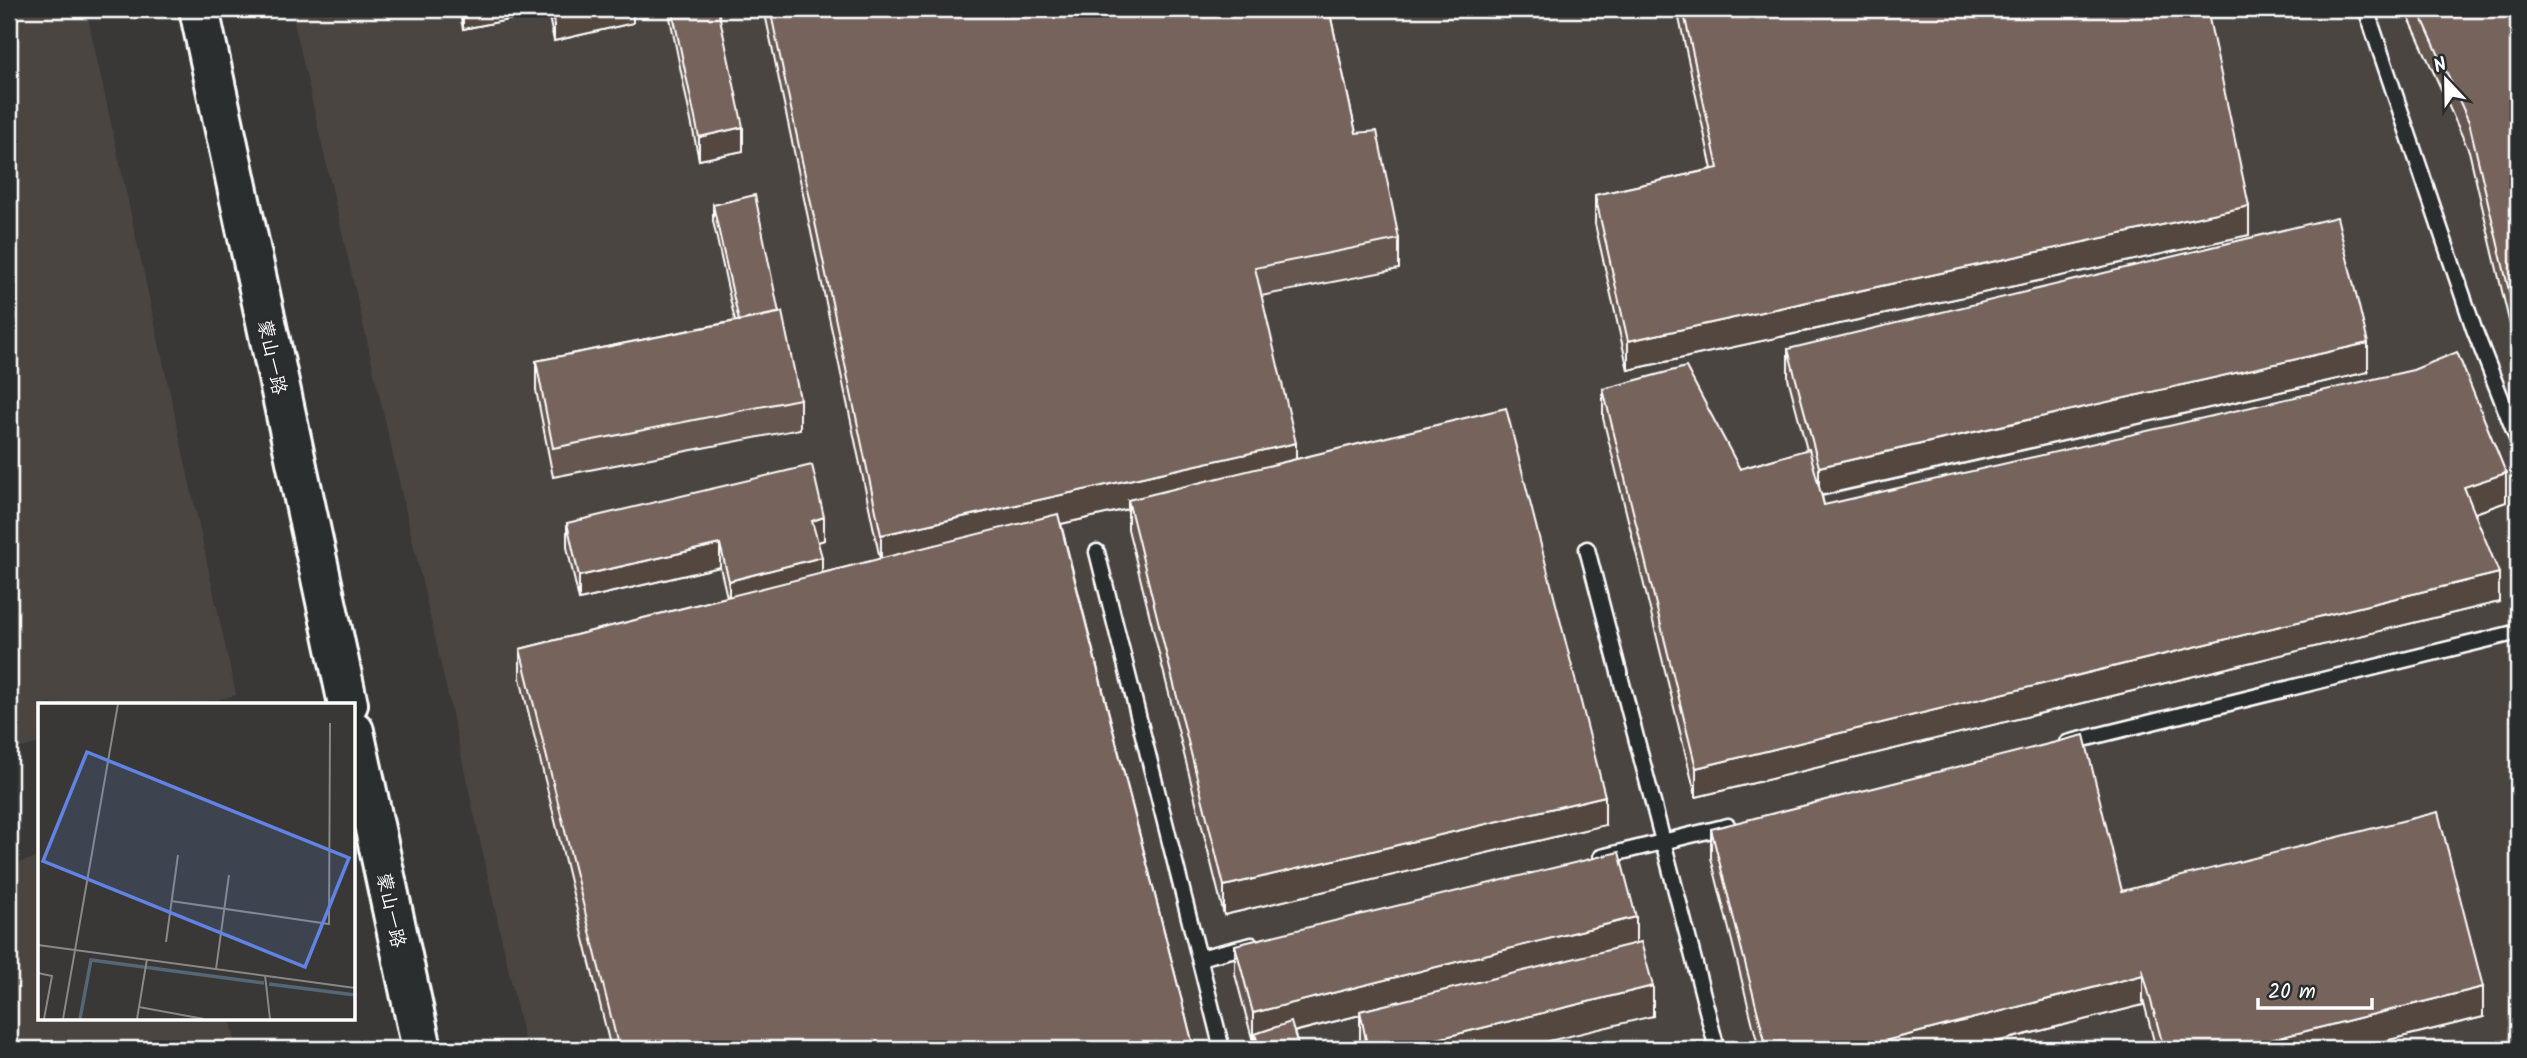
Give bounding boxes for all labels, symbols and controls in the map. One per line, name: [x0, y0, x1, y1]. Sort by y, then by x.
north arrow: [2412, 46, 2482, 116]
text: N: [2429, 50, 2452, 82]
street label: 蒙山一路: [248, 317, 294, 398]
inset map: [38, 703, 355, 1020]
street label: 蒙山一路: [367, 870, 413, 951]
scale bar: [2258, 967, 2371, 1011]
text: 20 m: [2268, 976, 2316, 1009]

